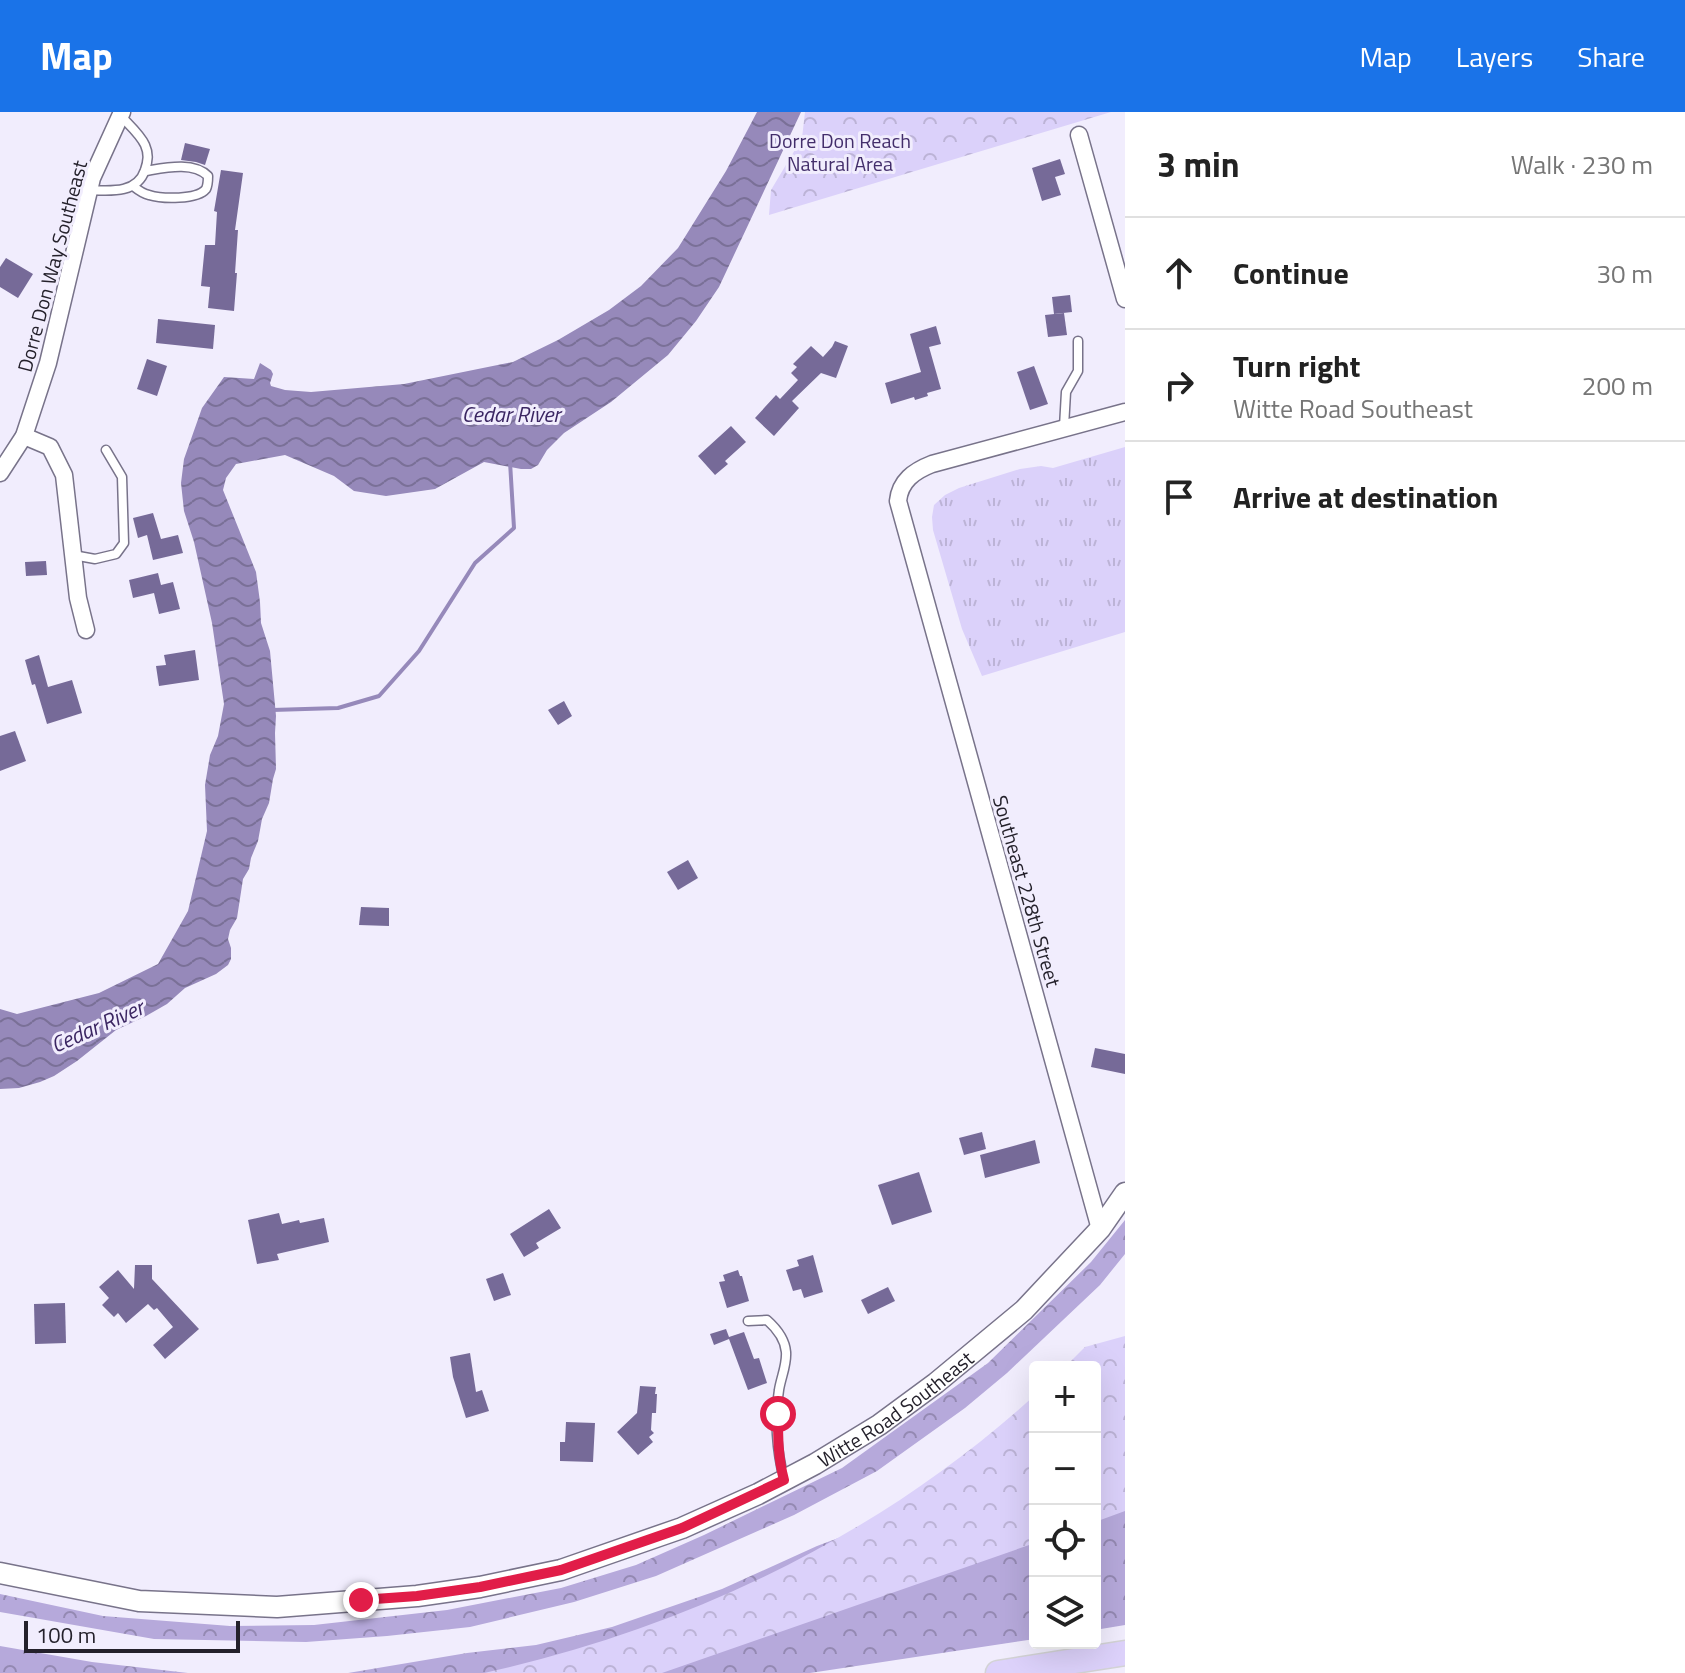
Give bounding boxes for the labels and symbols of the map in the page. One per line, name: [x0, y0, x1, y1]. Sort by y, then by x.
park label: Dorre Don Reach Natural Area: [769, 125, 911, 179]
street label: Dorre Don Way Southeast: [9, 157, 95, 375]
water label: Cedar River: [462, 397, 563, 431]
street label: Southeast 228th Street: [985, 792, 1069, 990]
water label: Cedar River: [45, 989, 152, 1062]
street label: Witte Road Southeast: [811, 1343, 980, 1475]
route start: [760, 1396, 796, 1432]
route end: [343, 1582, 379, 1618]
scale bar: [24, 1617, 240, 1653]

